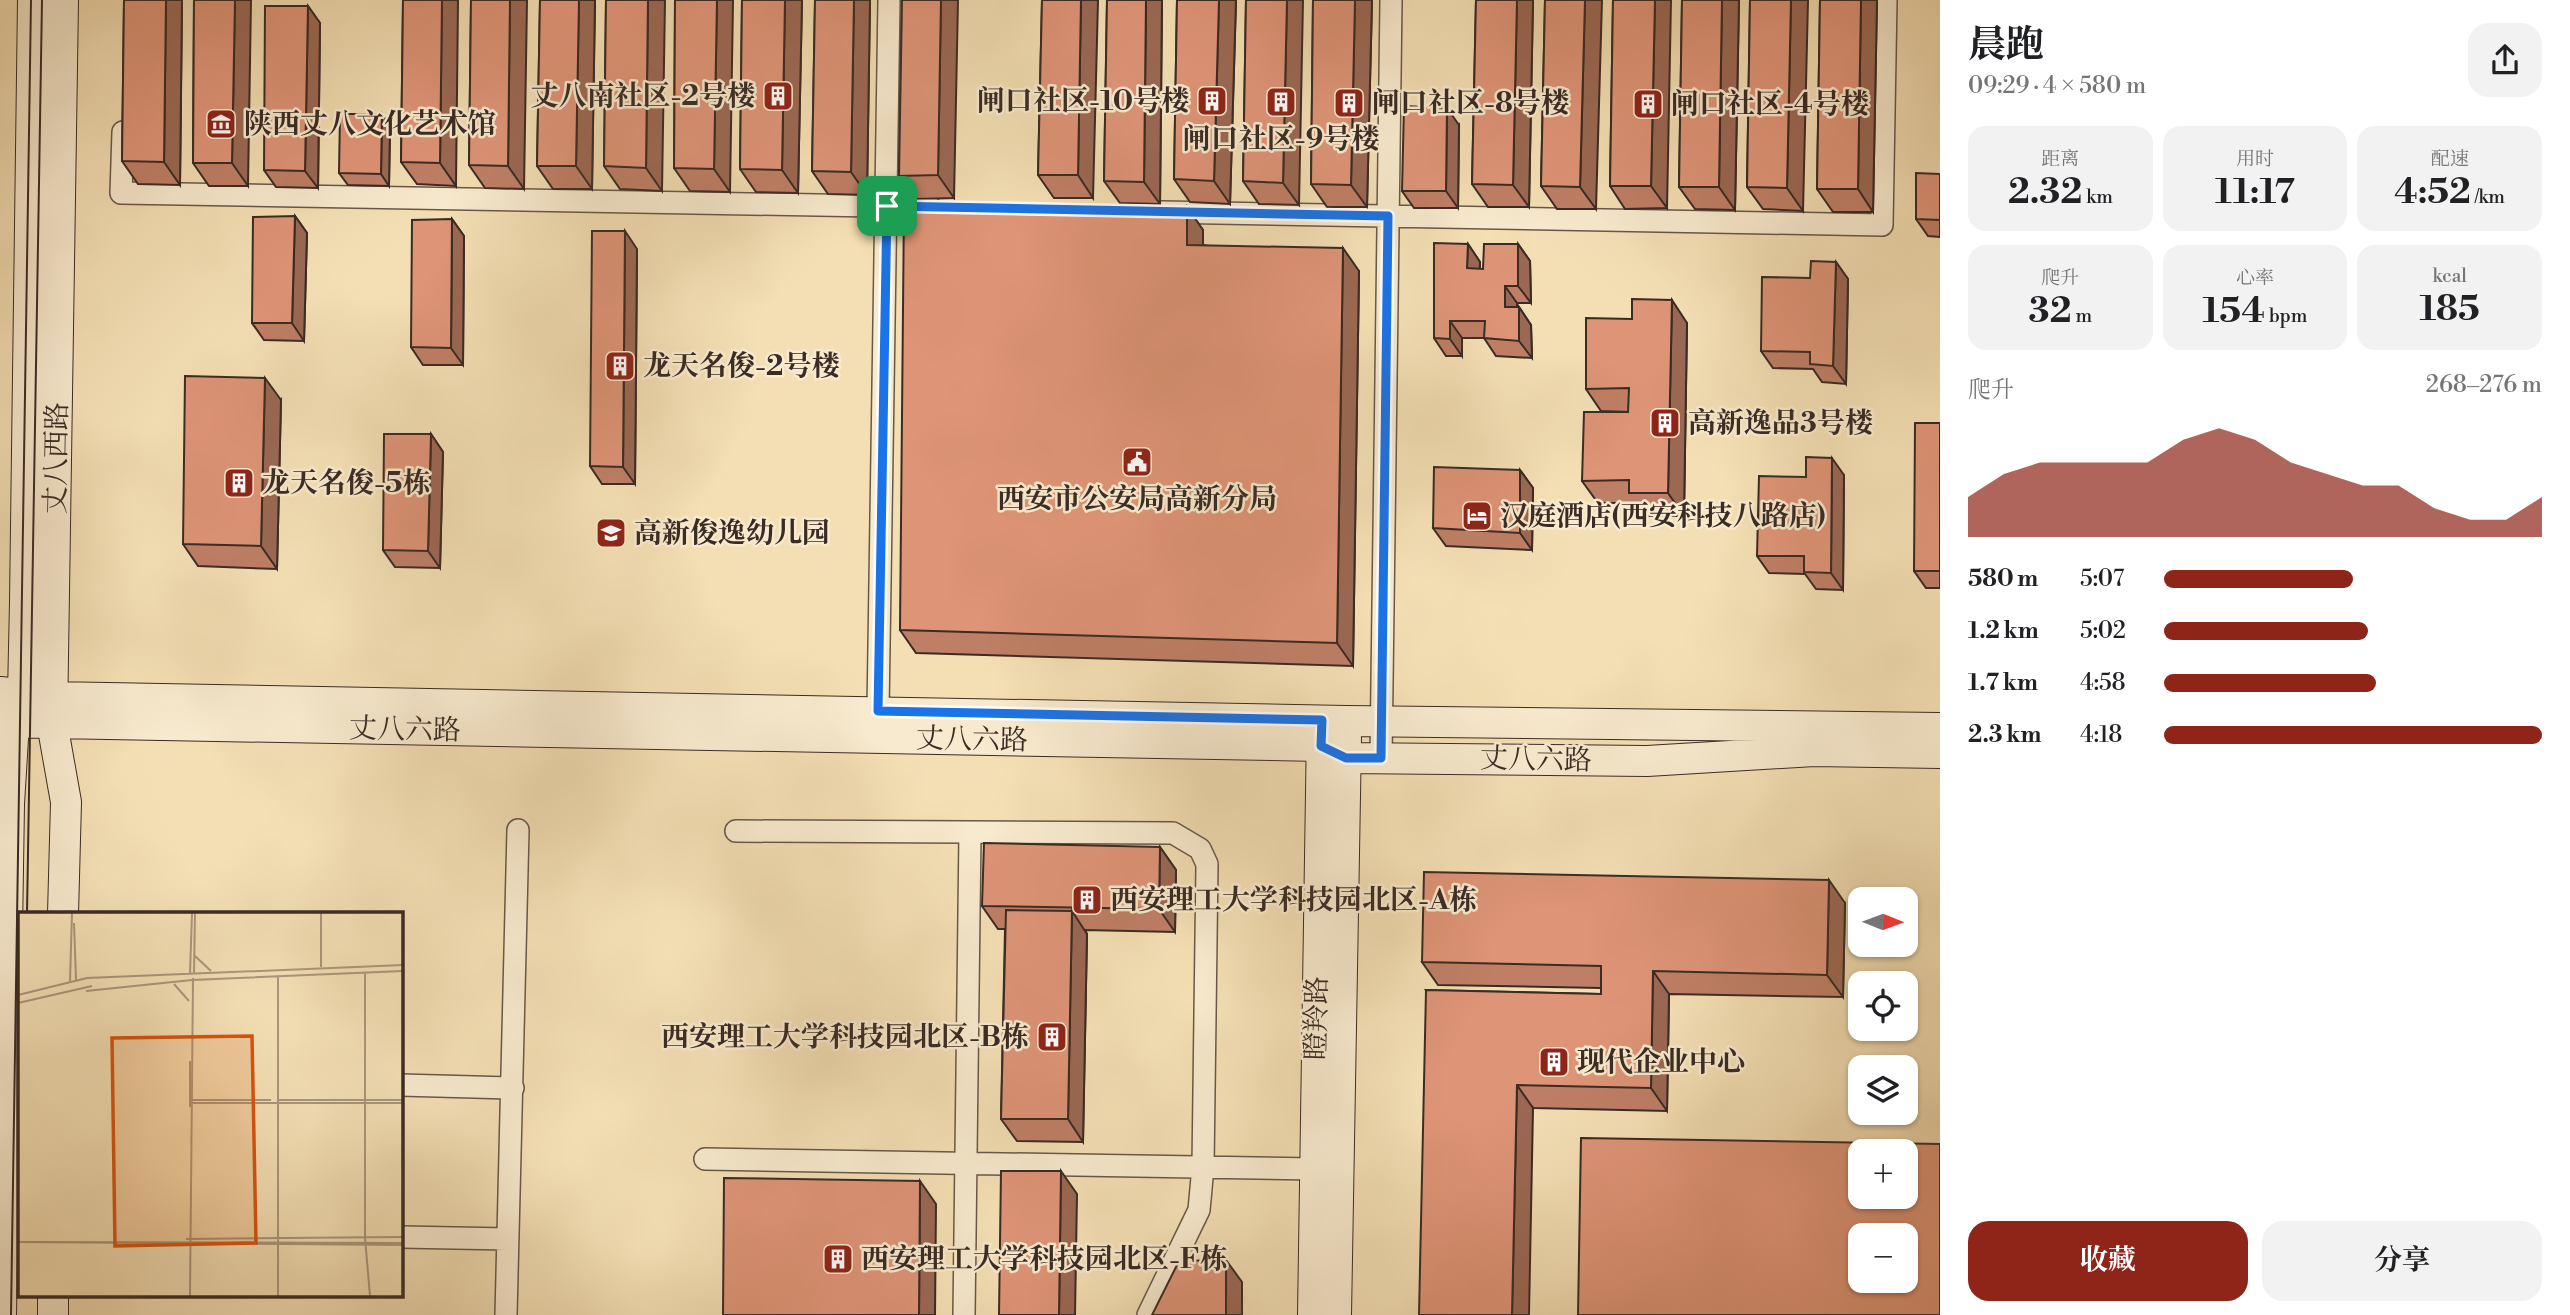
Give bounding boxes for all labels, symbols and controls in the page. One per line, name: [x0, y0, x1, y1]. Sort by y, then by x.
text: 晨跑: [1968, 22, 2044, 69]
button: share: [2468, 23, 2542, 97]
text: 09:29 · 4 × 580 m: [1968, 72, 2146, 100]
place label: 丈八南社区-2号楼: [530, 79, 755, 114]
building icon: 丈八南社区-2号楼: [761, 79, 795, 113]
place label: 闸口社区-10号楼: [977, 84, 1189, 119]
building icon: 闸口社区-10号楼: [1195, 84, 1229, 118]
building icon: 闸口社区-9号楼: [1264, 85, 1298, 119]
building icon: 闸口社区-8号楼: [1332, 86, 1366, 120]
place label: 闸口社区-8号楼: [1372, 86, 1569, 121]
building icon: 闸口社区-4号楼: [1631, 87, 1665, 121]
place label: 闸口社区-4号楼: [1671, 87, 1869, 122]
museum icon: 陕西丈八文化艺术馆: [204, 107, 238, 141]
place label: 陕西丈八文化艺术馆: [244, 107, 496, 142]
place label: 闸口社区-9号楼: [1183, 122, 1379, 157]
text: 距离: [2041, 147, 2079, 171]
text: 用时: [2236, 147, 2274, 171]
text: 配速: [2431, 147, 2469, 171]
text: 2.32: [2008, 171, 2082, 214]
text: 11:17: [2215, 171, 2295, 214]
text: 4:52: [2394, 171, 2471, 214]
pin: [857, 176, 917, 236]
text: km: [2082, 185, 2113, 209]
text: /km: [2471, 185, 2505, 209]
icon: arrive: [868, 187, 906, 225]
text: kcal: [2432, 264, 2467, 288]
text: 爬升: [2041, 266, 2079, 290]
text: 心率: [2236, 266, 2274, 290]
text: 185: [2420, 288, 2480, 331]
text: 32: [2029, 290, 2072, 333]
text: 154: [2203, 290, 2265, 333]
text: m: [2072, 304, 2092, 328]
text: bpm: [2265, 304, 2307, 328]
building icon: 龙天名俊-2号楼: [603, 349, 637, 383]
place label: 龙天名俊-2号楼: [643, 349, 840, 384]
text: 268–276 m: [2426, 371, 2542, 399]
text: 爬升: [1968, 376, 2014, 404]
street label: 丈八西路: [39, 402, 75, 514]
building icon: 高新逸品3号楼: [1648, 406, 1682, 440]
place label: 高新逸品3号楼: [1688, 406, 1873, 441]
public building icon: 西安市公安局高新分局: [1120, 445, 1154, 479]
building icon: 龙天名俊-5栋: [222, 466, 256, 500]
place label: 龙天名俊-5栋: [262, 466, 430, 501]
place label: 西安市公安局高新分局: [997, 482, 1277, 517]
hotel icon: 汉庭酒店(西安科技八路店): [1460, 499, 1494, 533]
place label: 汉庭酒店(西安科技八路店): [1500, 499, 1825, 534]
school or university icon: 高新俊逸幼儿园: [594, 516, 628, 550]
place label: 高新俊逸幼儿园: [634, 516, 830, 551]
text: 580 m: [1968, 565, 2038, 593]
text: 5:07: [2080, 565, 2124, 593]
text: 1.2 km: [1968, 617, 2039, 645]
text: 5:02: [2080, 617, 2126, 645]
text: 1.7 km: [1968, 669, 2038, 697]
text: 4:58: [2080, 669, 2126, 697]
street label: 丈八六路: [349, 712, 461, 748]
text: 2.3 km: [1968, 721, 2041, 749]
text: 4:18: [2080, 721, 2122, 749]
street label: 丈八六路: [916, 722, 1028, 758]
street label: 丈八六路: [1480, 742, 1592, 778]
building icon: 西安理工大学科技园北区-A栋: [1070, 883, 1104, 917]
place label: 西安理工大学科技园北区-A栋: [1110, 883, 1477, 918]
north arrow: [1848, 887, 1918, 957]
map controls: [1848, 887, 1918, 1293]
inset map: [18, 912, 402, 1298]
button: locate: [1848, 971, 1918, 1041]
street label: 瞪羚路: [1299, 976, 1335, 1060]
place label: 西安理工大学科技园北区-B栋: [661, 1020, 1029, 1055]
building icon: 西安理工大学科技园北区-B栋: [1035, 1020, 1069, 1054]
building icon: 现代企业中心: [1537, 1045, 1571, 1079]
place label: 现代企业中心: [1577, 1045, 1745, 1080]
button: layers: [1848, 1055, 1918, 1125]
button: +: [1848, 1139, 1918, 1209]
button: 收藏: [1968, 1221, 2248, 1301]
button: 分享: [2262, 1221, 2542, 1301]
button: −: [1848, 1223, 1918, 1293]
building icon: 西安理工大学科技园北区-F栋: [821, 1242, 855, 1276]
place label: 西安理工大学科技园北区-F栋: [861, 1242, 1228, 1277]

